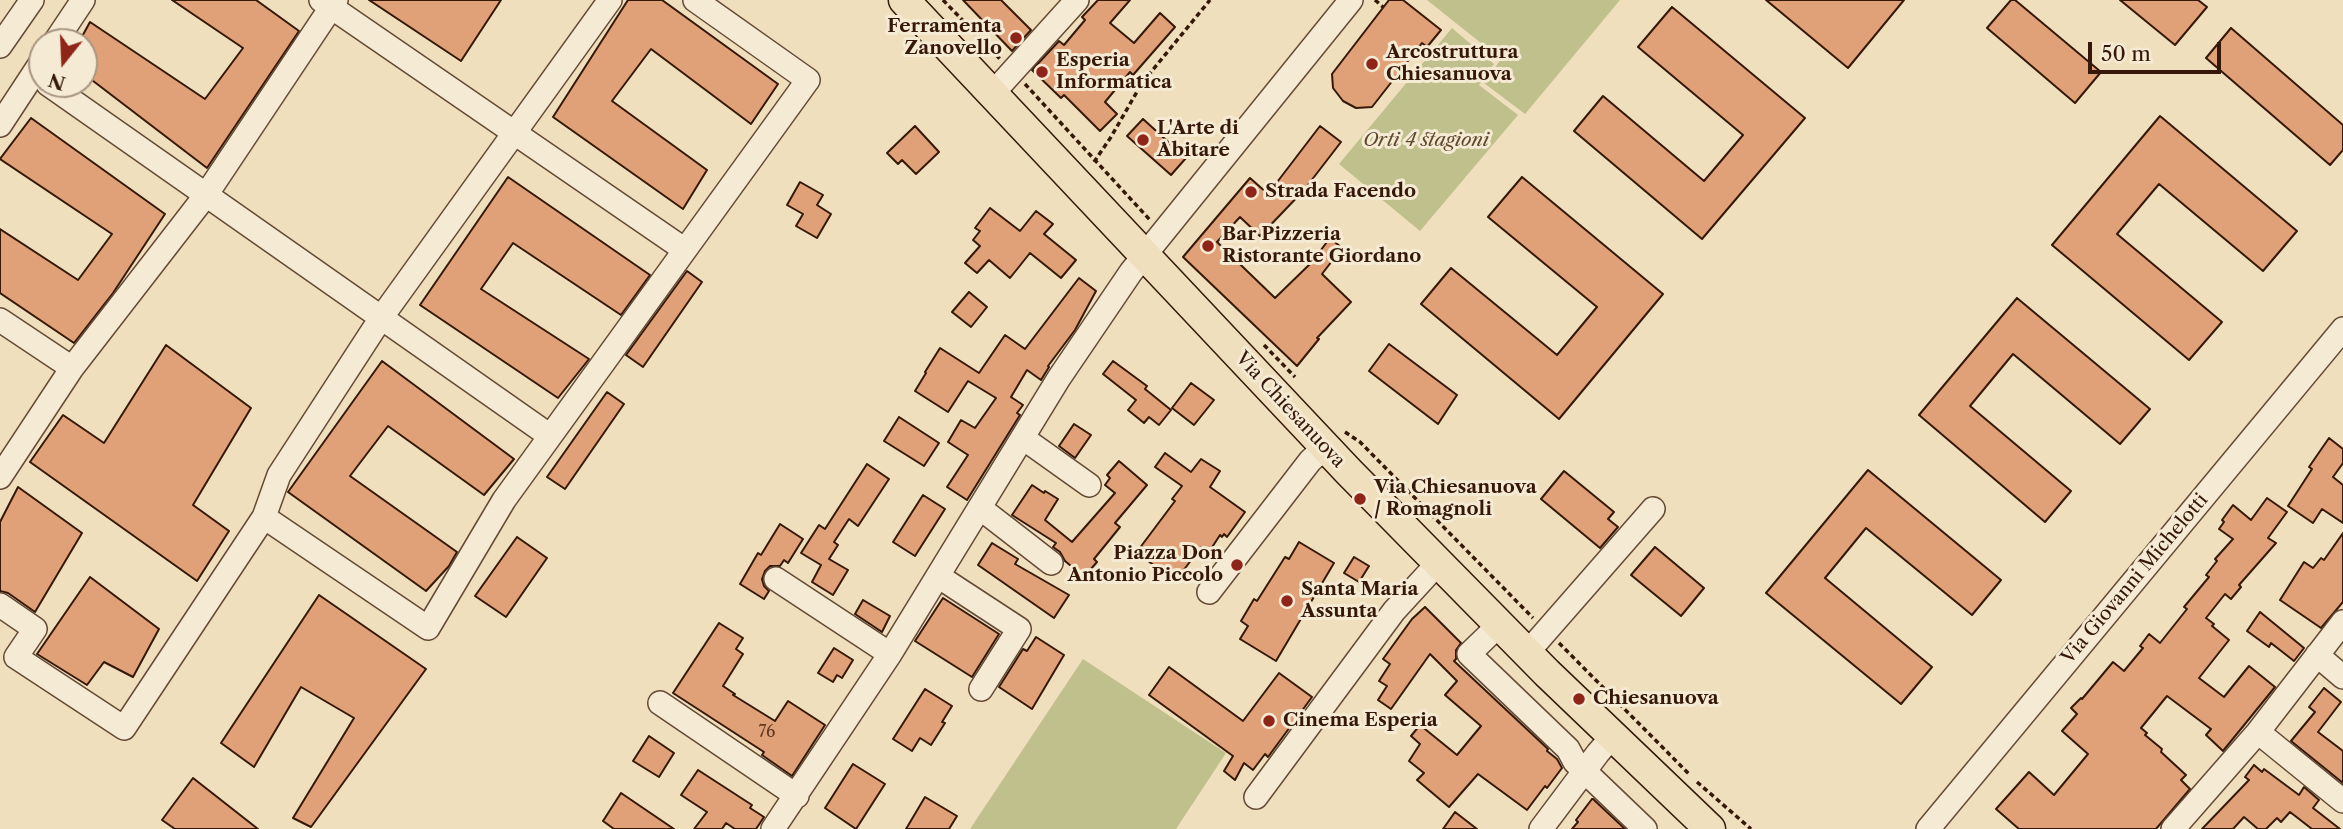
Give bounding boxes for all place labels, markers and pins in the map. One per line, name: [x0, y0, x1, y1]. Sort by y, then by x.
place label: Ferramenta Zanovello: [887, 16, 1002, 60]
marker: Ferramenta Zanovello: [1008, 30, 1024, 46]
place label: Arcostruttura Chiesanuova: [1386, 42, 1519, 86]
place label: Esperia Informatica: [1056, 50, 1172, 94]
marker: Arcostruttura Chiesanuova: [1364, 56, 1380, 72]
marker: Esperia Informatica: [1034, 64, 1050, 80]
place label: L'Arte di Abitare: [1157, 118, 1239, 162]
marker: L'Arte di Abitare: [1135, 132, 1151, 148]
place label: Strada Facendo: [1265, 181, 1416, 203]
marker: Strada Facendo: [1243, 184, 1259, 200]
place label: Bar Pizzeria Ristorante Giordano: [1222, 224, 1421, 268]
marker: Bar Pizzeria Ristorante Giordano: [1200, 238, 1216, 254]
place label: Via Chiesanuova / Romagnoli: [1374, 477, 1537, 521]
marker: Via Chiesanuova / Romagnoli: [1352, 491, 1368, 507]
place label: Piazza Don Antonio Piccolo: [1067, 543, 1223, 587]
marker: Piazza Don Antonio Piccolo: [1229, 557, 1245, 573]
place label: Santa Maria Assunta: [1301, 579, 1419, 623]
marker: Santa Maria Assunta: [1279, 593, 1295, 609]
place label: Chiesanuova: [1593, 688, 1719, 710]
marker: Chiesanuova: [1571, 691, 1587, 707]
place label: Cinema Esperia: [1283, 710, 1438, 732]
marker: Cinema Esperia: [1261, 713, 1277, 729]

